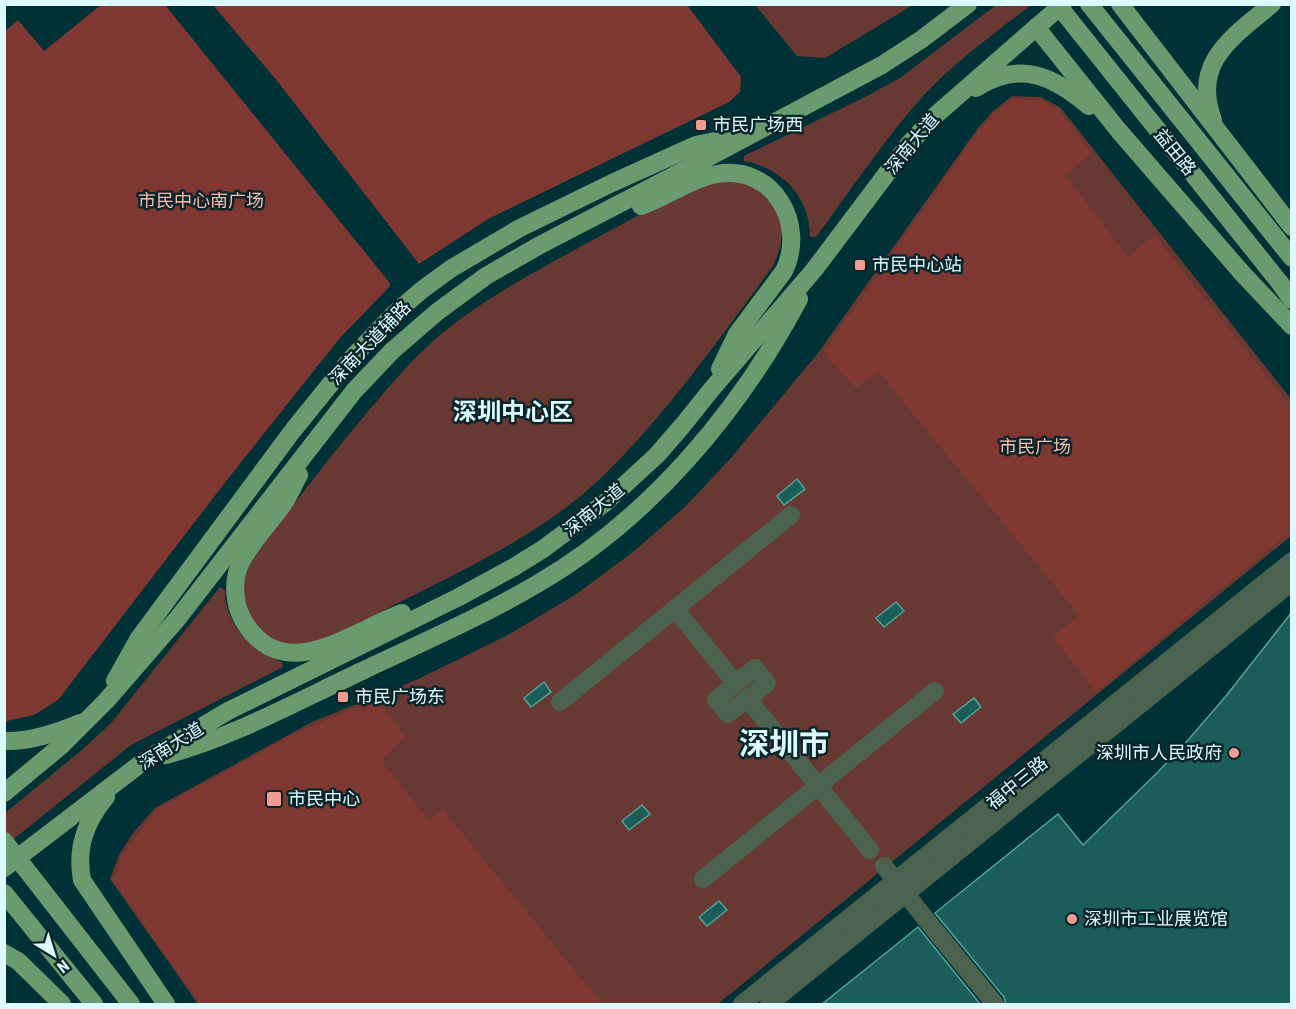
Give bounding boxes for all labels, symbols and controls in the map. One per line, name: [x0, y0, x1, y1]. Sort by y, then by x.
street label: 深南大道: [880, 109, 943, 178]
place label: 市民广场西: [713, 114, 803, 135]
marker: 市民广场西: [694, 118, 708, 132]
street label: 益田路: [1150, 124, 1201, 179]
park label: 市民中心南广场: [138, 190, 264, 211]
place label: 市民中心站: [872, 254, 962, 275]
marker: 市民中心站: [853, 258, 867, 272]
street label: 深南大道辅路: [325, 297, 415, 389]
district label: 深圳中心区: [453, 398, 573, 426]
park label: 市民广场: [999, 436, 1071, 457]
street label: 深南大道: [559, 479, 628, 540]
place label: 市民广场东: [355, 686, 445, 707]
marker: 市民广场东: [336, 690, 350, 704]
street label: 深南大道: [135, 718, 207, 774]
district label: 深圳市: [739, 726, 829, 761]
place label: 深圳市人民政府: [1096, 742, 1222, 763]
marker: 深圳市人民政府: [1227, 746, 1241, 760]
street label: 福中三路: [982, 752, 1051, 813]
place label: 市民中心: [288, 788, 360, 809]
marker: 市民中心: [265, 790, 283, 808]
place label: 深圳市工业展览馆: [1084, 908, 1228, 929]
marker: 深圳市工业展览馆: [1065, 912, 1079, 926]
north arrow: [24, 925, 84, 985]
text: N: [53, 956, 73, 977]

